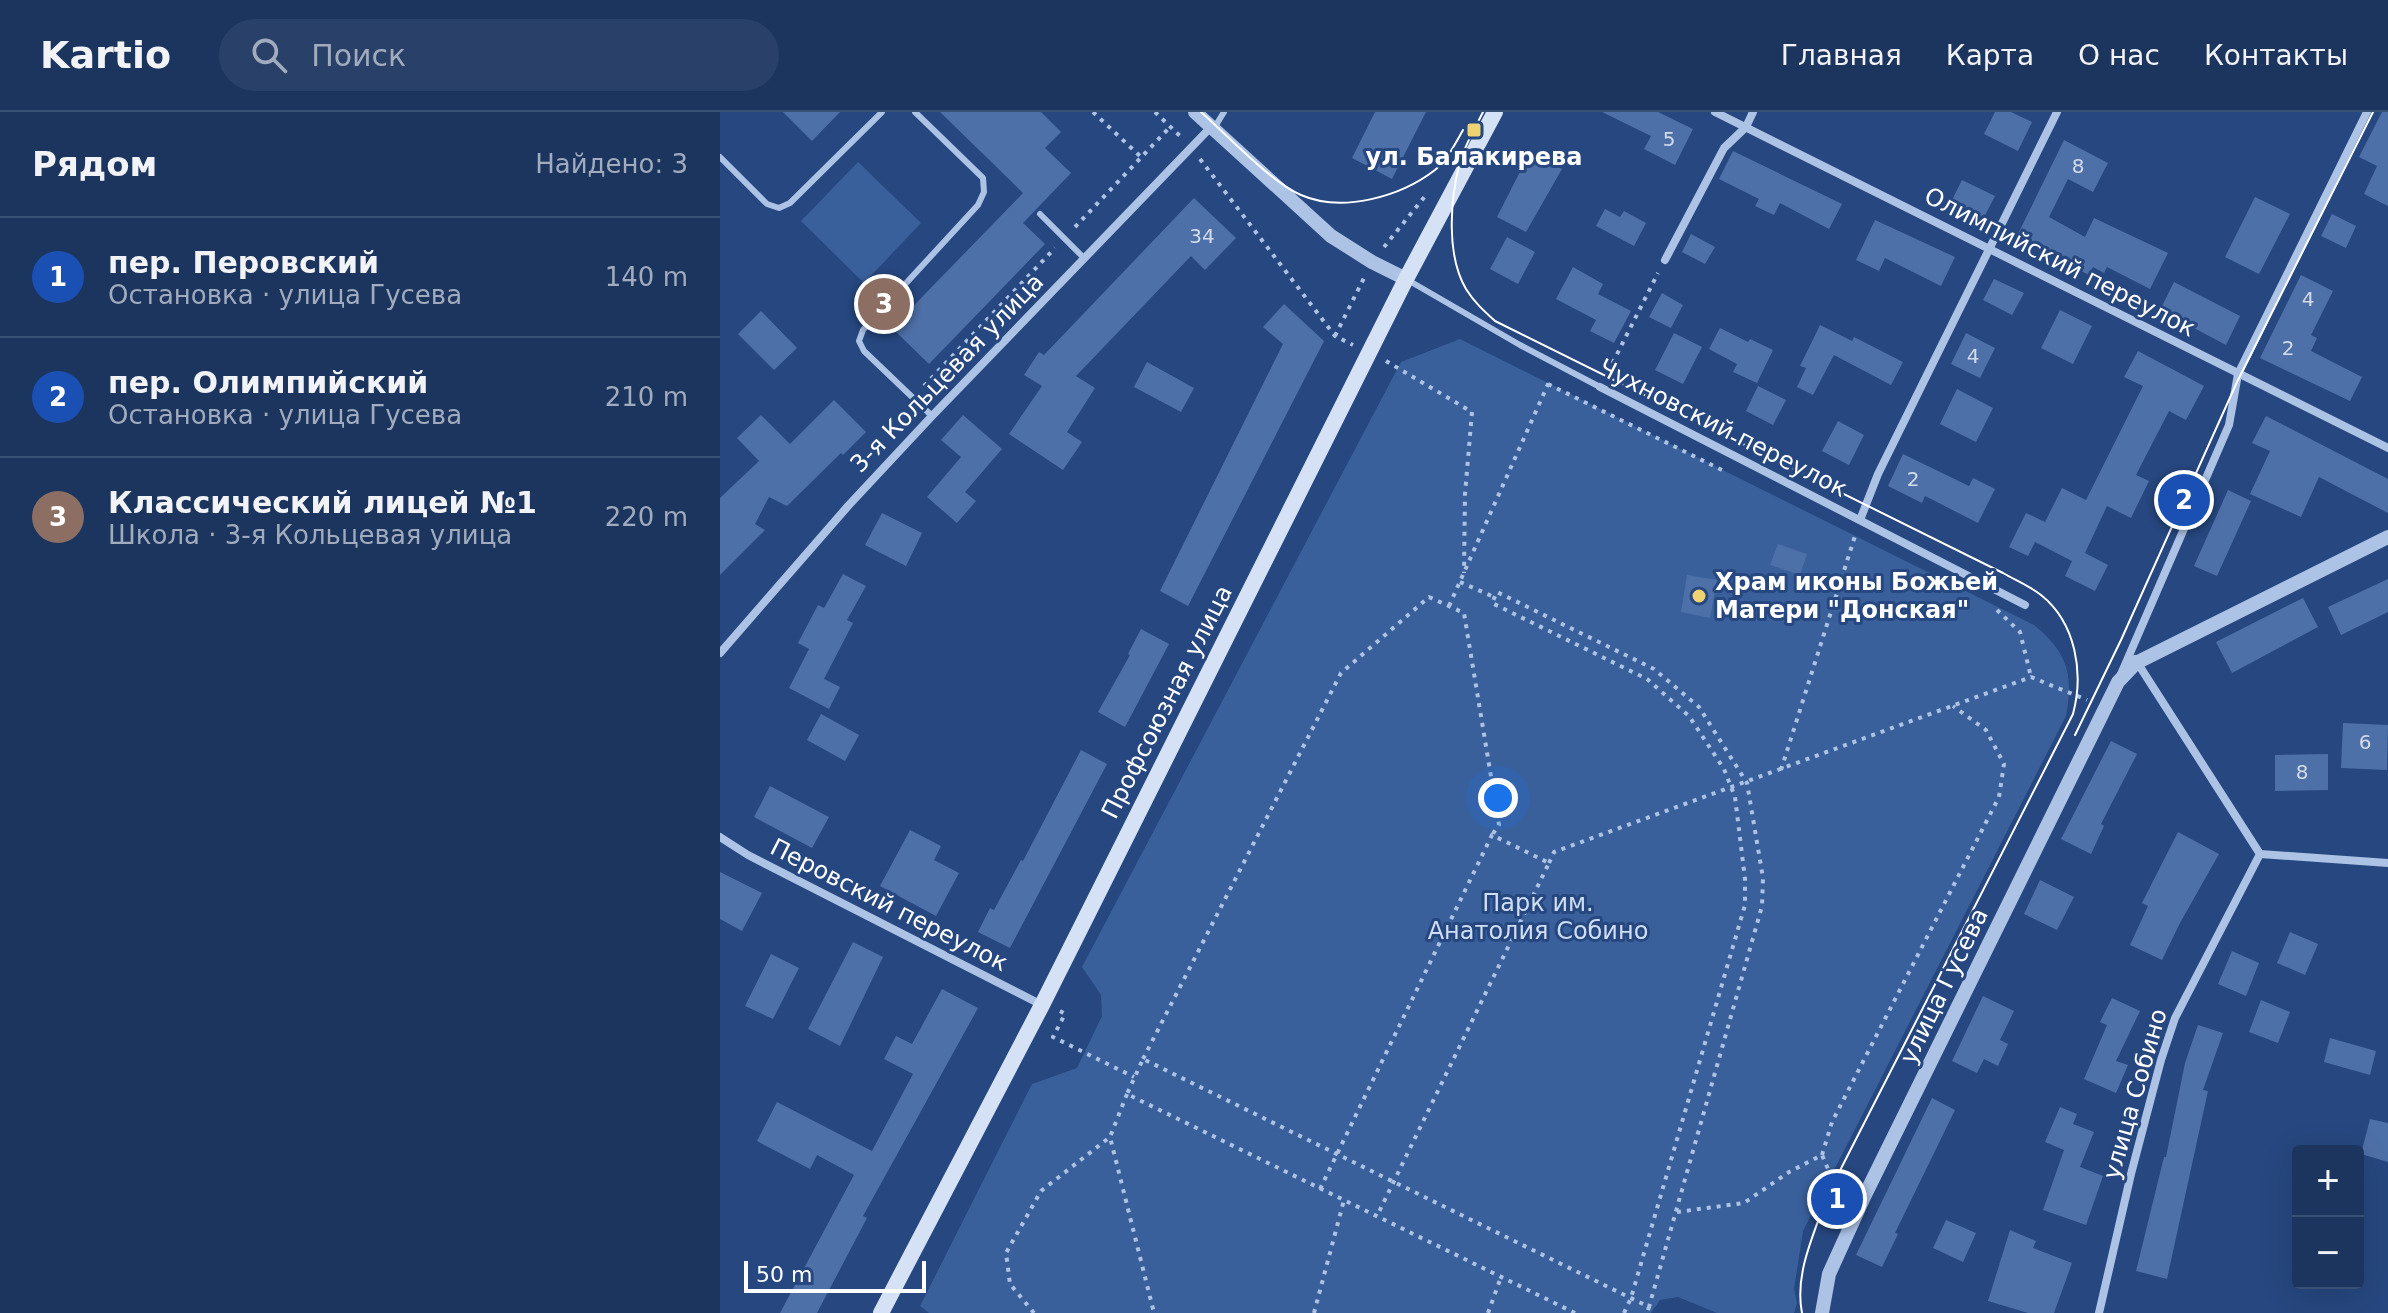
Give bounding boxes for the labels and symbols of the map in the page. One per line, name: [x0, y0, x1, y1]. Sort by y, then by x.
marker: ул. Балакирева: [1465, 121, 1483, 139]
house number: 5: [1663, 127, 1675, 151]
place label: ул. Балакирева: [1366, 143, 1582, 171]
house number: 8: [2072, 154, 2084, 178]
street label: Олимпийский переулок: [1920, 181, 2200, 343]
house number: 34: [1189, 224, 1215, 248]
street label: 3-я Кольцевая улица: [844, 268, 1050, 478]
pin: 3: [858, 274, 910, 334]
house number: 4: [2302, 287, 2314, 311]
house number: 2: [2282, 336, 2294, 360]
house number: 4: [1967, 344, 1979, 368]
street label: Чухновский переулок: [1594, 353, 1852, 503]
house number: 2: [1907, 467, 1919, 491]
pin: 2: [2158, 470, 2210, 530]
place label: Храм иконы Божьей Матери "Донская": [1715, 568, 1998, 624]
street label: Профсоюзная улица: [1096, 581, 1238, 823]
marker: Храм иконы Божьей Матери "Донская": [1690, 587, 1708, 605]
house number: 6: [2359, 730, 2371, 754]
house number: 8: [2296, 760, 2308, 784]
your location: [1478, 778, 1518, 818]
street label: Перовский переулок: [766, 833, 1012, 977]
park label: Парк им. Анатолия Собино: [1428, 889, 1648, 945]
street label: улица Гусева: [1894, 904, 1994, 1068]
street label: улица Собино: [2097, 1006, 2173, 1182]
pin: 1: [1811, 1169, 1863, 1229]
scale bar: [744, 1257, 926, 1293]

